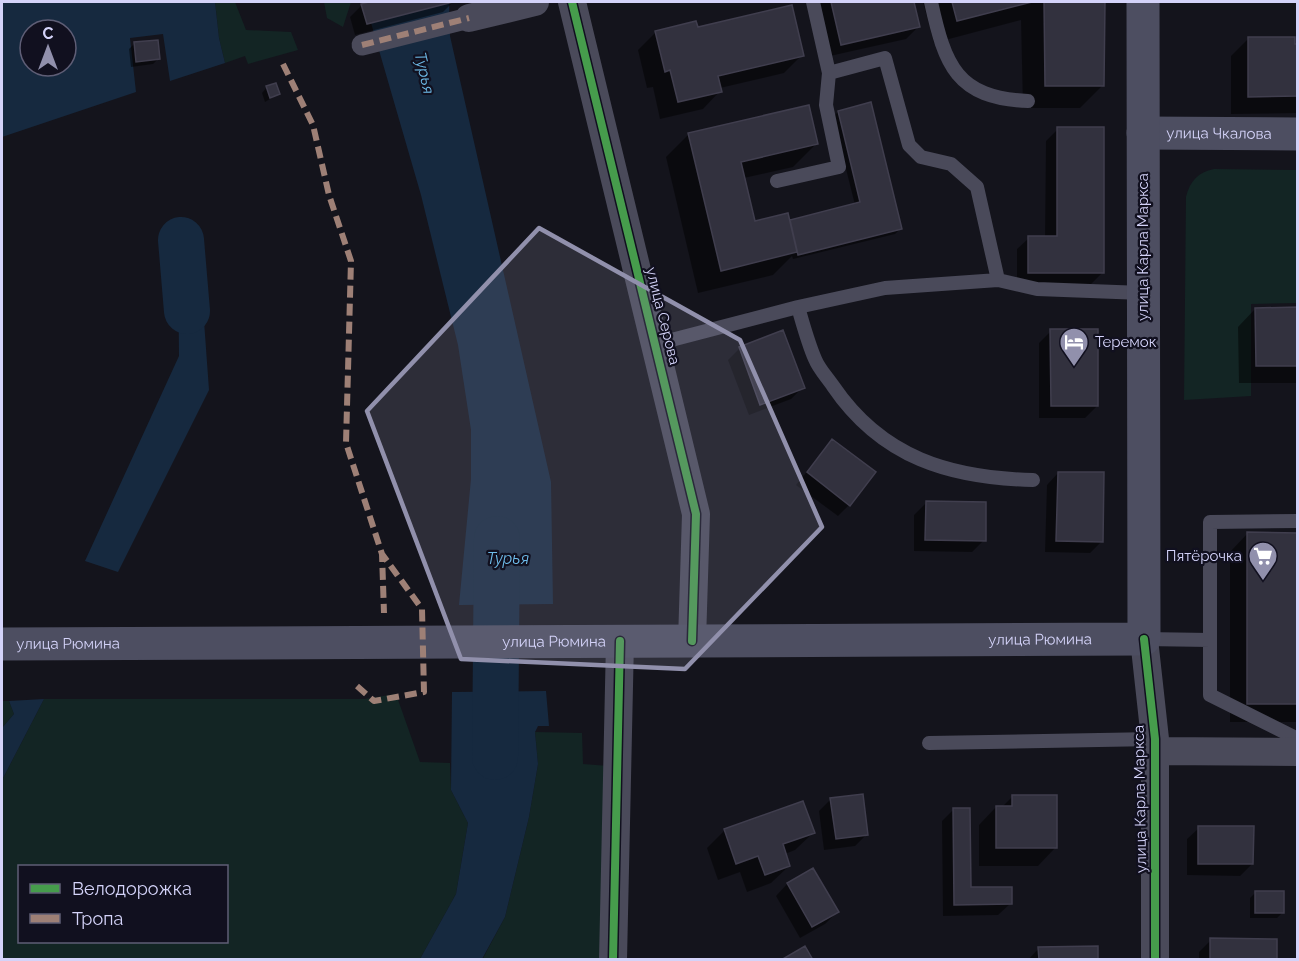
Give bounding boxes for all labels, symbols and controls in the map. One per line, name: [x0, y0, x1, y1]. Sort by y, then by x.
north arrow: [18, 18, 78, 78]
text: С: [43, 24, 54, 43]
water label: Турья: [410, 50, 439, 96]
street label: улица Чкалова: [1166, 124, 1272, 143]
street label: улица Карла Маркса: [1134, 173, 1152, 321]
street label: улица Серова: [642, 265, 684, 367]
hotel icon: Теремок: [1058, 326, 1090, 368]
place label: Теремок: [1095, 333, 1157, 351]
supermarket icon: Пятёрочка: [1247, 540, 1279, 582]
place label: Пятёрочка: [1166, 547, 1242, 565]
water label: Турья: [487, 549, 529, 568]
street label: улица Рюмина: [988, 630, 1092, 649]
street label: улица Рюмина: [502, 632, 606, 651]
street label: улица Рюмина: [16, 634, 120, 653]
street label: улица Карла Маркса: [1130, 725, 1150, 873]
legend: [18, 865, 228, 943]
text: Велодорожка: [72, 878, 192, 899]
text: Тропа: [72, 908, 123, 929]

